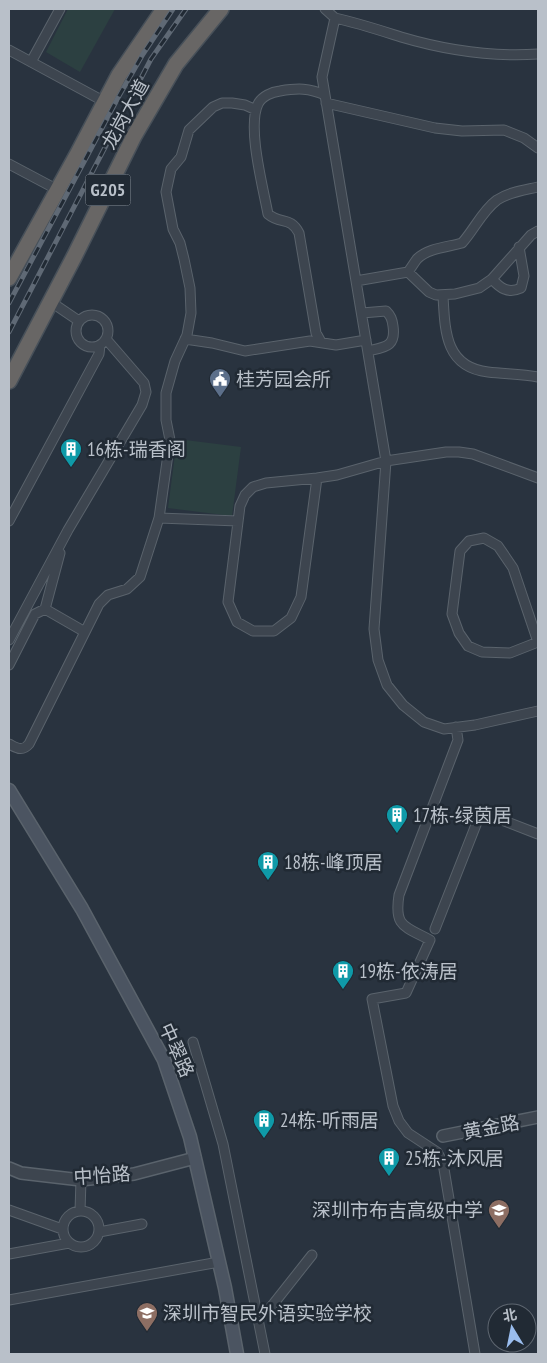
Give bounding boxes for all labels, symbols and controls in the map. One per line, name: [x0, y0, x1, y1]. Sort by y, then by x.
street label: 龙岗大道: [96, 75, 154, 153]
road number: G205: [86, 174, 130, 206]
public building icon: 桂芳园会所: [208, 367, 232, 398]
place label: 桂芳园会所: [236, 367, 331, 391]
building icon: 16栋-瑞香阁: [59, 437, 83, 468]
place label: 16栋-瑞香阁: [87, 437, 186, 461]
building icon: 17栋-绿茵居: [385, 803, 409, 834]
place label: 17栋-绿茵居: [413, 803, 512, 827]
building icon: 18栋-峰顶居: [256, 850, 280, 881]
place label: 18栋-峰顶居: [284, 850, 383, 874]
building icon: 19栋-依涛居: [331, 959, 355, 990]
place label: 19栋-依涛居: [359, 959, 458, 983]
street label: 中翠路: [154, 1019, 200, 1081]
building icon: 24栋-听雨居: [252, 1108, 276, 1139]
place label: 24栋-听雨居: [280, 1108, 379, 1132]
street label: 黄金路: [461, 1110, 521, 1144]
building icon: 25栋-沐风居: [377, 1146, 401, 1177]
place label: 25栋-沐风居: [405, 1146, 504, 1170]
street label: 中怡路: [73, 1161, 131, 1189]
place label: 深圳市布吉高级中学: [312, 1198, 483, 1222]
school or university icon: 深圳市布吉高级中学: [487, 1198, 511, 1229]
school or university icon: 深圳市智民外语实验学校: [135, 1301, 159, 1332]
place label: 深圳市智民外语实验学校: [163, 1301, 372, 1325]
north arrow: [487, 1303, 537, 1353]
text: 北: [501, 1305, 518, 1325]

